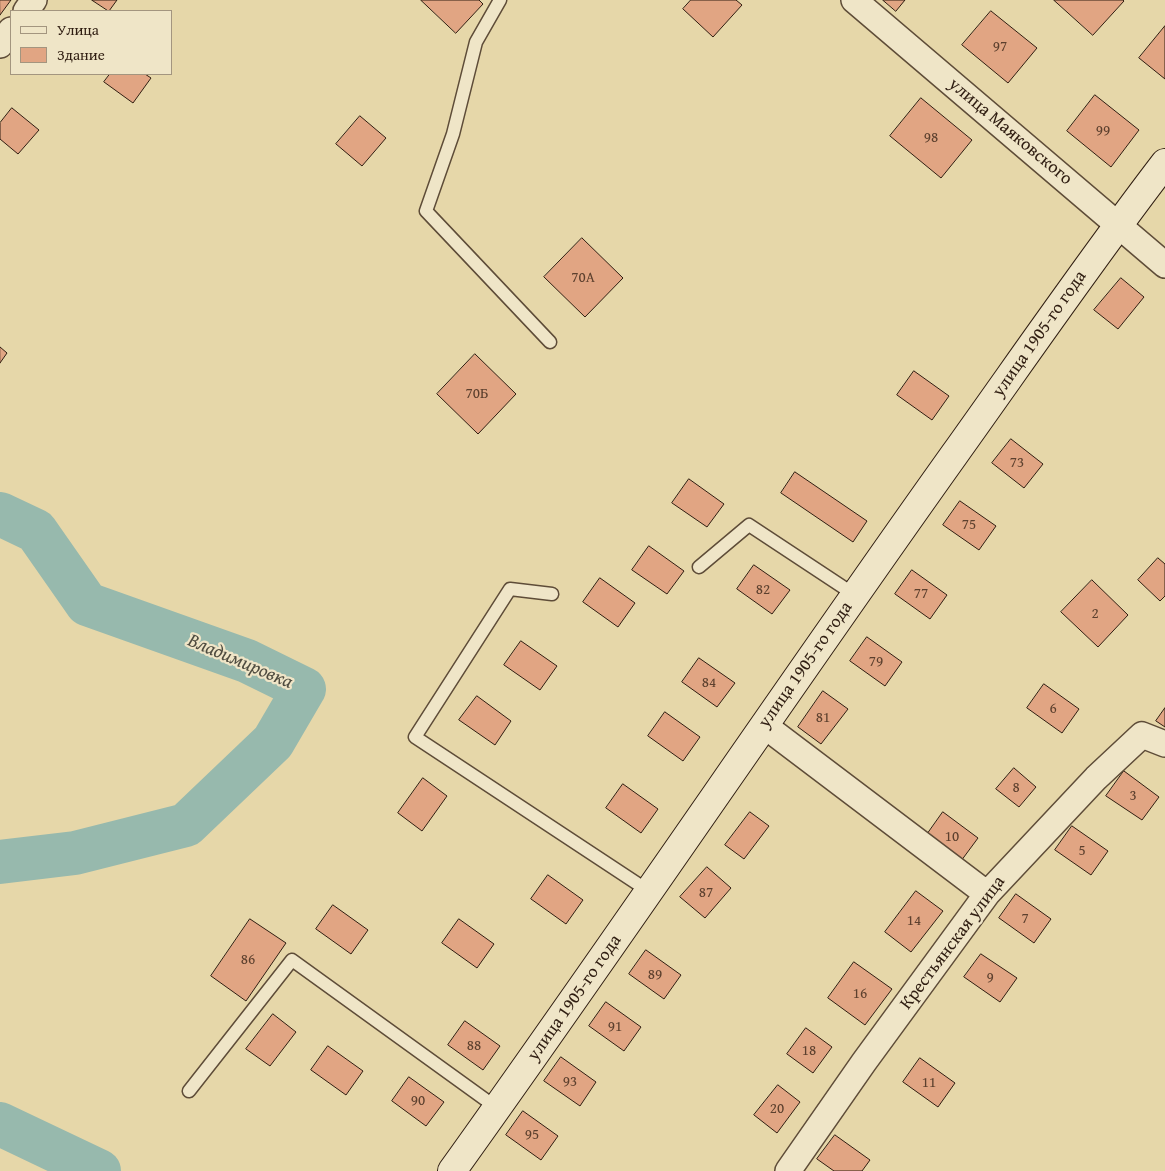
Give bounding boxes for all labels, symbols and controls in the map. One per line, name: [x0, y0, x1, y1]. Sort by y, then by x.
legend: [10, 10, 172, 75]
text: Улица: [57, 19, 99, 40]
house number: 97: [993, 38, 1007, 56]
text: Здание: [57, 44, 105, 65]
street label: улица Маяковского: [944, 74, 1076, 190]
house number: 99: [1096, 122, 1110, 140]
house number: 98: [924, 129, 938, 147]
street label: улица 1905-го года: [988, 267, 1092, 401]
house number: 70А: [571, 269, 595, 287]
house number: 70Б: [466, 385, 488, 403]
house number: 73: [1010, 454, 1024, 472]
house number: 75: [962, 516, 976, 534]
house number: 82: [756, 581, 770, 599]
house number: 77: [914, 585, 928, 603]
street label: улица 1905-го года: [754, 598, 858, 732]
house number: 2: [1091, 605, 1099, 623]
water label: Владимировка: [184, 630, 296, 694]
house number: 79: [869, 653, 883, 671]
house number: 84: [702, 674, 716, 692]
house number: 6: [1049, 700, 1057, 718]
house number: 81: [816, 709, 830, 727]
house number: 8: [1012, 779, 1020, 797]
house number: 3: [1129, 787, 1137, 805]
house number: 10: [945, 828, 959, 846]
house number: 5: [1078, 842, 1086, 860]
street label: Крестьянская улица: [896, 872, 1010, 1014]
house number: 87: [699, 884, 713, 902]
house number: 7: [1021, 910, 1029, 928]
house number: 14: [907, 912, 921, 930]
street label: улица 1905-го года: [523, 931, 627, 1065]
house number: 86: [241, 951, 255, 969]
house number: 89: [648, 966, 662, 984]
house number: 9: [986, 969, 994, 987]
house number: 16: [853, 985, 867, 1003]
house number: 91: [608, 1018, 622, 1036]
house number: 88: [467, 1037, 481, 1055]
house number: 18: [802, 1042, 816, 1060]
house number: 93: [563, 1073, 577, 1091]
house number: 11: [922, 1074, 936, 1092]
house number: 90: [411, 1092, 425, 1110]
house number: 20: [770, 1100, 784, 1118]
house number: 95: [525, 1126, 539, 1144]

